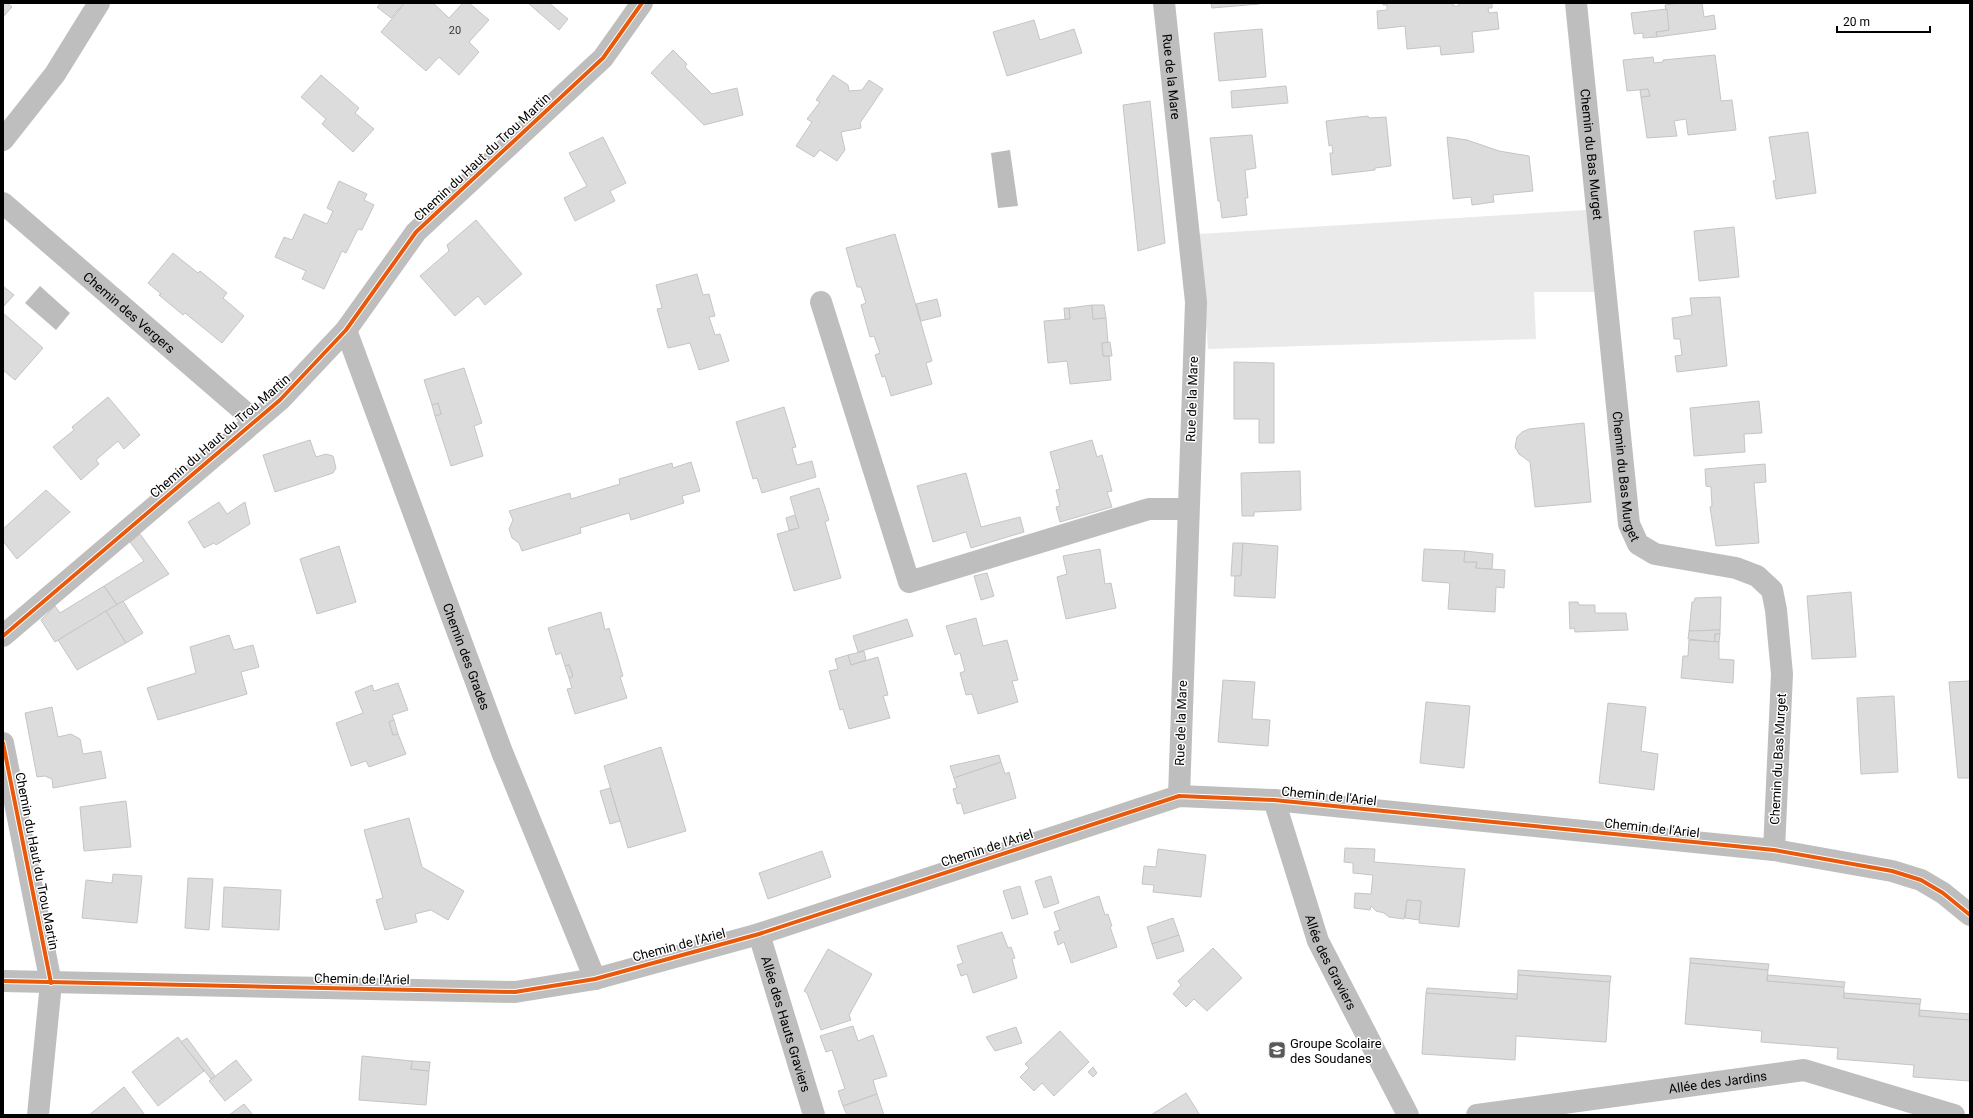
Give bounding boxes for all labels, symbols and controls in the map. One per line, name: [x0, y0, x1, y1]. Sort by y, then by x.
scale bar: [1837, 8, 1930, 34]
text: 20 m: [1843, 15, 1870, 29]
house number: 20: [449, 24, 461, 37]
street label: Rue de la Mare: [1160, 33, 1184, 120]
street label: Chemin du Bas Murget: [1578, 88, 1606, 220]
street label: Chemin du Haut du Trou Martin: [411, 90, 553, 224]
street label: Chemin des Vergers: [80, 269, 178, 356]
street label: Rue de la Mare: [1183, 356, 1201, 442]
street label: Chemin du Haut du Trou Martin: [147, 371, 293, 501]
street label: Chemin du Bas Murget: [1610, 410, 1643, 544]
street label: Chemin des Grades: [440, 601, 493, 712]
street label: Rue de la Mare: [1172, 680, 1190, 766]
street label: Chemin du Bas Murget: [1767, 693, 1789, 825]
street label: Chemin du Haut du Trou Martin: [12, 771, 62, 951]
street label: Chemin de l'Ariel: [1281, 784, 1377, 808]
street label: Chemin de l'Ariel: [1604, 816, 1700, 840]
street label: Chemin de l'Ariel: [939, 826, 1035, 870]
street label: Allée des Graviers: [1303, 913, 1360, 1012]
street label: Chemin de l'Ariel: [631, 925, 727, 965]
street label: Allée des Hauts Graviers: [759, 954, 814, 1094]
street label: Chemin de l'Ariel: [314, 971, 410, 987]
place label: Groupe Scolaire des Soudanes: [1290, 1036, 1382, 1066]
school or university icon: Groupe Scolaire des Soudanes: [1267, 1040, 1287, 1060]
street label: Allée des Jardins: [1668, 1068, 1768, 1096]

